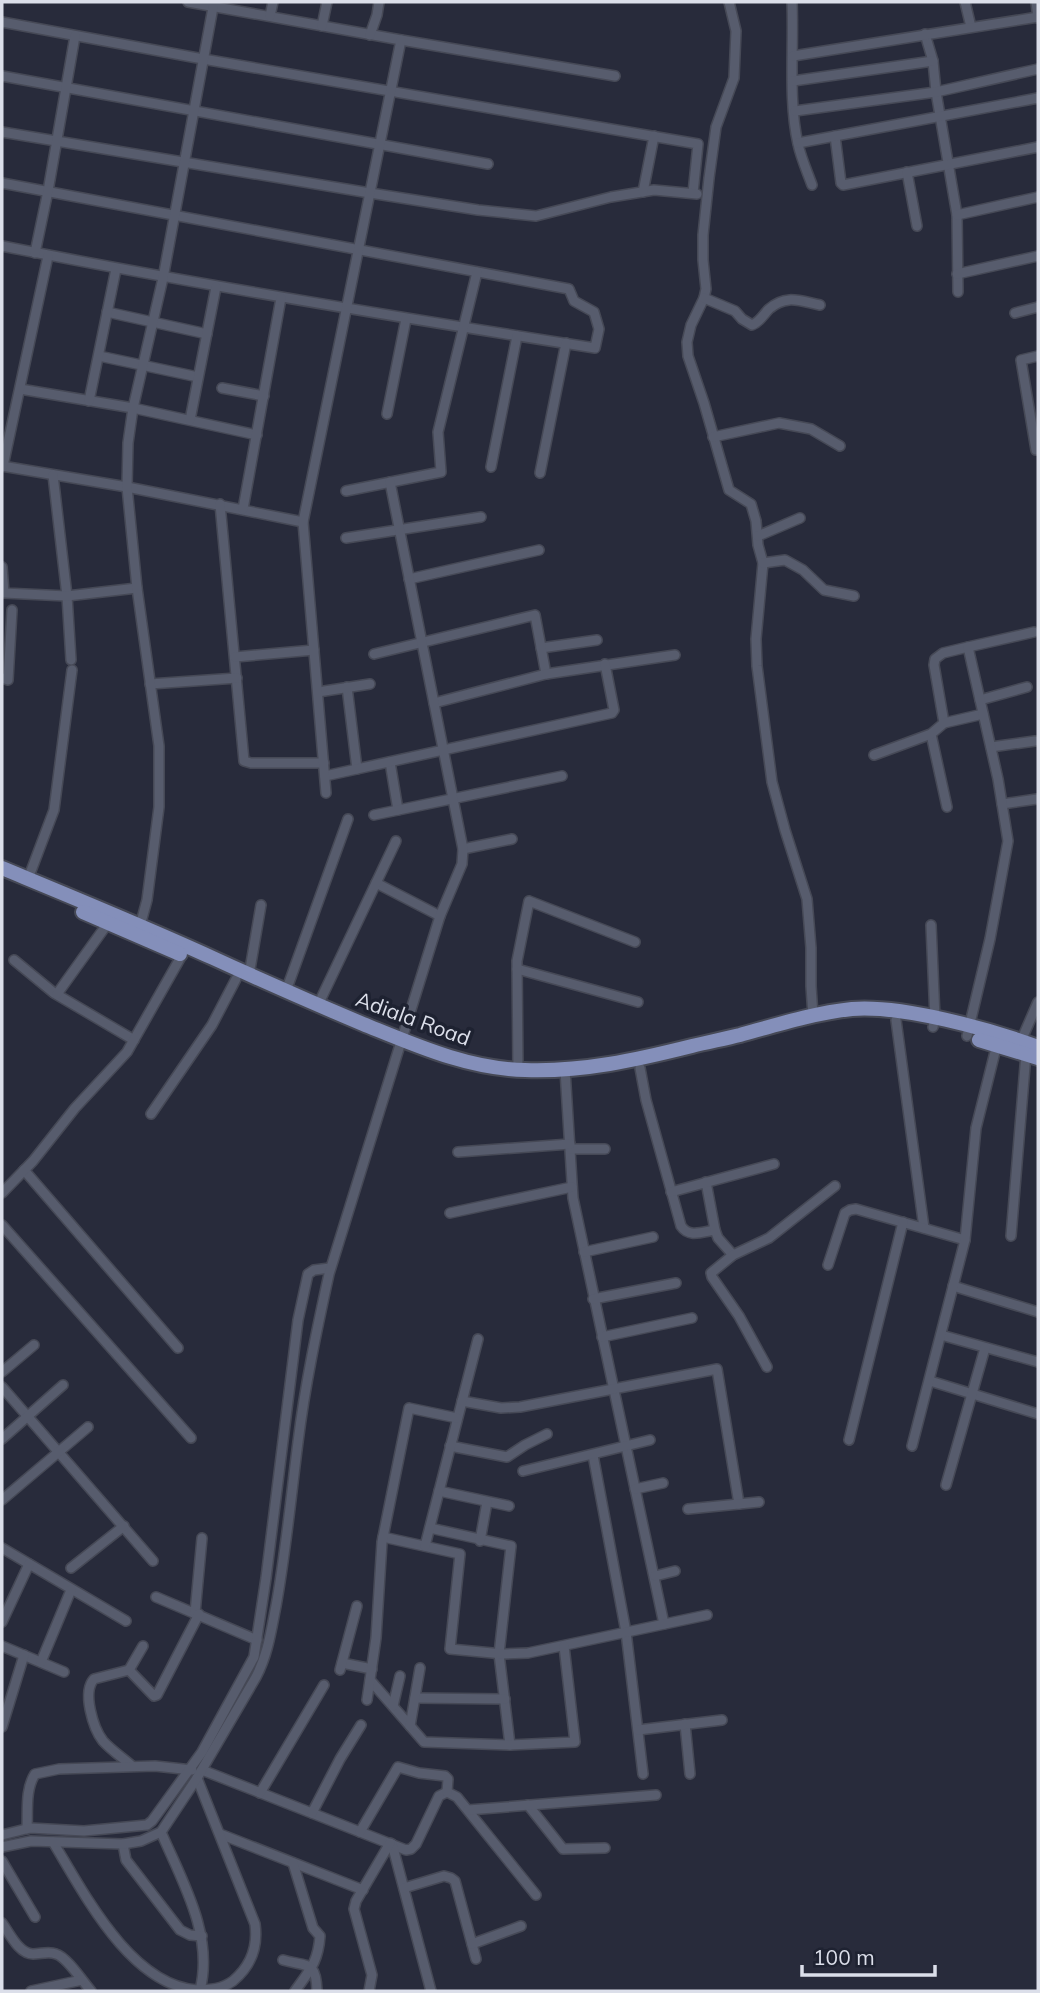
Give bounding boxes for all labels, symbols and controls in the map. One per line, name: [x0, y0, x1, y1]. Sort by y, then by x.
street label: Adiala Road: [352, 985, 474, 1051]
scale bar: [802, 1934, 935, 1978]
text: 100 m: [813, 1944, 875, 1970]

